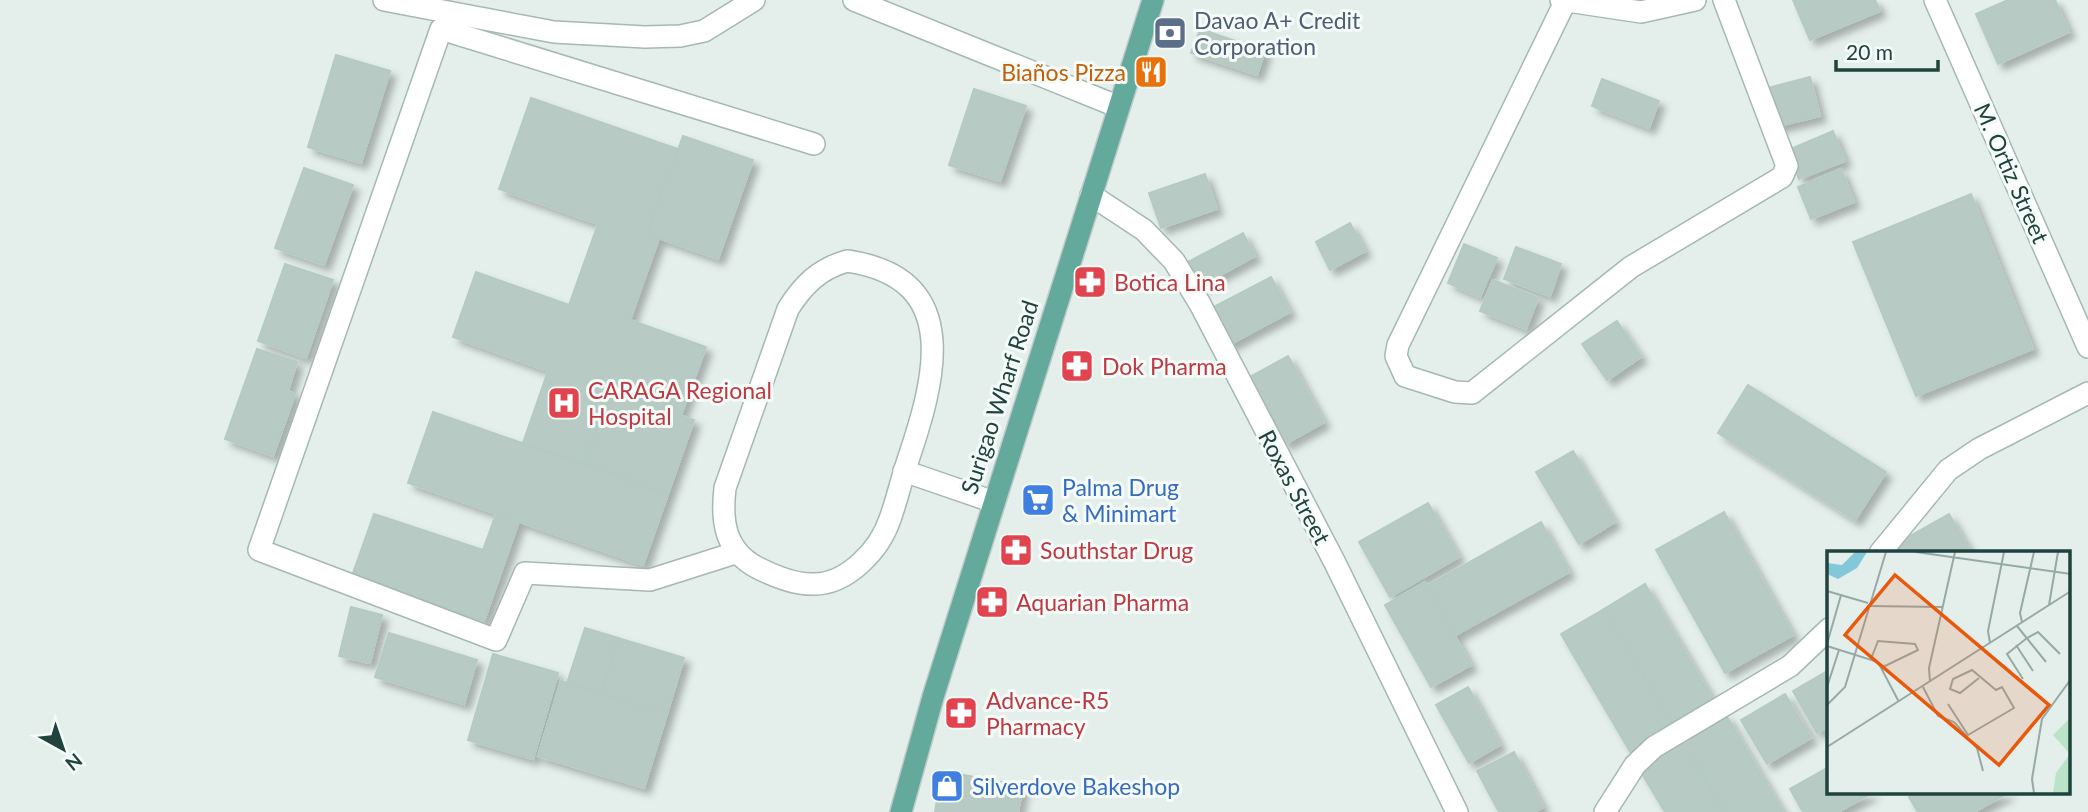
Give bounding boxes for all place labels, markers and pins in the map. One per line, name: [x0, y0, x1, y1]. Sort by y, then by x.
place label: Davao A+ Credit Corporation: [1194, 6, 1361, 60]
bank icon: Davao A+ Credit Corporation: [1151, 14, 1189, 52]
restaurant icon: Biaños Pizza: [1132, 53, 1170, 91]
place label: Biaños Pizza: [1001, 58, 1126, 86]
pharmacy icon: Botica Lina: [1071, 263, 1109, 301]
place label: Botica Lina: [1114, 268, 1226, 296]
pharmacy icon: Dok Pharma: [1058, 347, 1096, 385]
place label: Dok Pharma: [1102, 352, 1227, 380]
place label: CARAGA Regional Hospital: [588, 376, 772, 430]
hospital icon: CARAGA Regional Hospital: [545, 384, 583, 422]
place label: Palma Drug & Minimart: [1062, 473, 1179, 527]
supermarket icon: Palma Drug & Minimart: [1019, 481, 1057, 519]
pharmacy icon: Southstar Drug: [997, 531, 1035, 569]
place label: Southstar Drug: [1040, 536, 1193, 564]
pharmacy icon: Aquarian Pharma: [973, 583, 1011, 621]
place label: Aquarian Pharma: [1016, 588, 1189, 616]
place label: Advance-R5 Pharmacy: [986, 686, 1109, 740]
pharmacy icon: Advance-R5 Pharmacy: [942, 694, 980, 732]
shop icon: Silverdove Bakeshop: [928, 767, 966, 805]
place label: Silverdove Bakeshop: [972, 772, 1180, 800]

